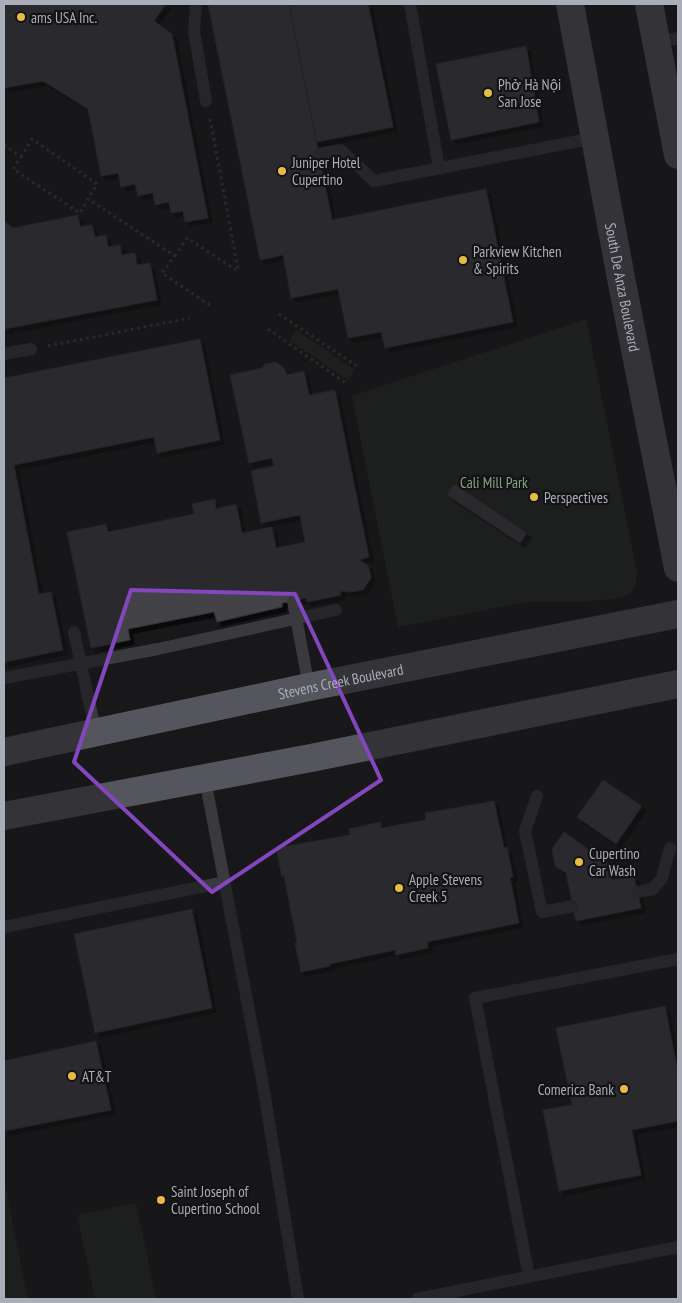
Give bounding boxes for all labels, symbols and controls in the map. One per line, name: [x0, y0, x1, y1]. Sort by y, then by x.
place label: ams USA Inc.: [31, 8, 97, 27]
marker: ams USA Inc.: [15, 11, 27, 23]
place label: Phở Hà Nội San Jose: [498, 75, 561, 111]
marker: Phở Hà Nội San Jose: [482, 87, 494, 99]
place label: Juniper Hotel Cupertino: [291, 153, 361, 189]
marker: Juniper Hotel Cupertino: [276, 165, 288, 177]
street label: South De Anza Boulevard: [601, 221, 645, 353]
place label: Parkview Kitchen & Spirits: [473, 242, 562, 278]
marker: Parkview Kitchen & Spirits: [457, 254, 469, 266]
park label: Cali Mill Park: [460, 473, 528, 492]
place label: Perspectives: [544, 488, 608, 507]
marker: Perspectives: [528, 491, 540, 503]
street label: Stevens Creek Boulevard: [276, 659, 405, 703]
place label: Cupertino Car Wash: [589, 844, 640, 880]
marker: Cupertino Car Wash: [573, 856, 585, 868]
place label: Apple Stevens Creek 5: [409, 870, 482, 906]
marker: Apple Stevens Creek 5: [393, 882, 405, 894]
place label: AT&T: [82, 1067, 112, 1086]
marker: AT&T: [66, 1070, 78, 1082]
place label: Comerica Bank: [538, 1080, 614, 1099]
marker: Comerica Bank: [618, 1083, 630, 1095]
place label: Saint Joseph of Cupertino School: [171, 1182, 260, 1218]
marker: Saint Joseph of Cupertino School: [155, 1194, 167, 1206]

